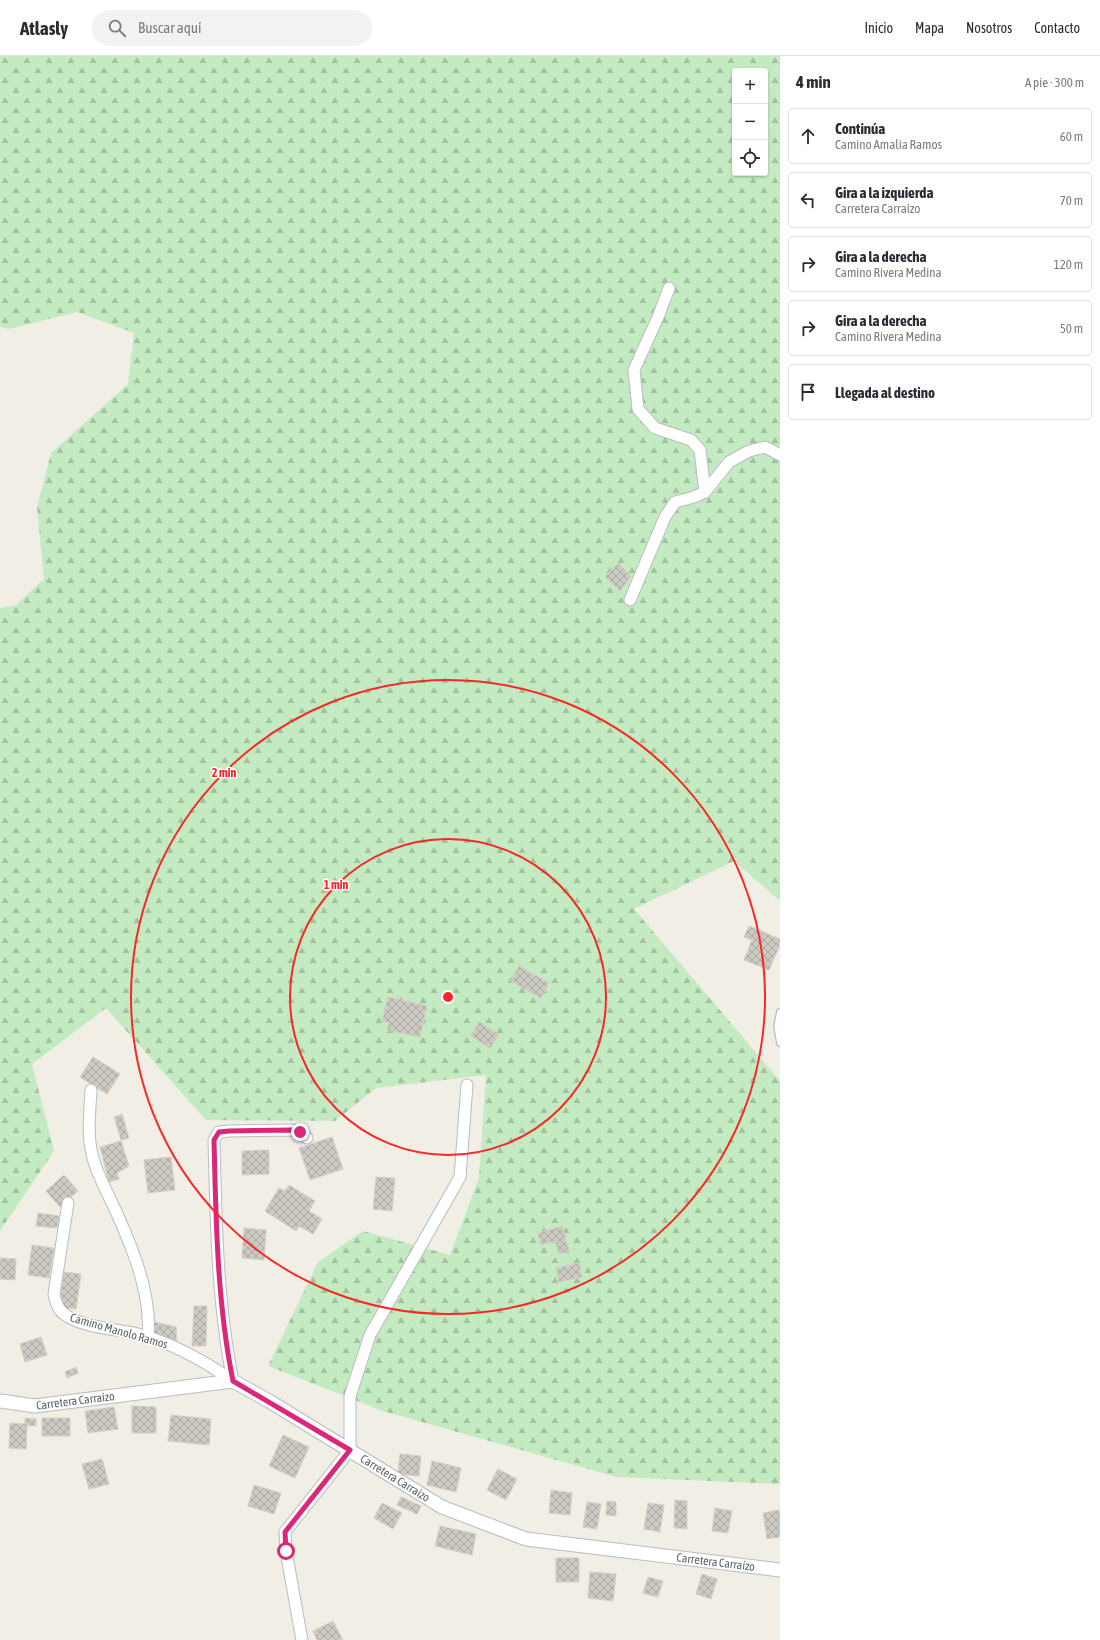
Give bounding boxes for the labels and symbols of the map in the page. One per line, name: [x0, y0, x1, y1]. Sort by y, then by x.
text: 2 min: [212, 766, 236, 780]
text: 1 min: [324, 878, 348, 892]
centre of rings: [441, 990, 455, 1004]
route end: [291, 1123, 309, 1141]
street label: Camino Manolo Ramos: [69, 1310, 169, 1352]
street label: Carretera Carraízo: [35, 1389, 116, 1413]
street label: Carretera Carraízo: [358, 1452, 433, 1505]
route start: [277, 1542, 295, 1560]
street label: Carretera Carraízo: [676, 1550, 756, 1574]

